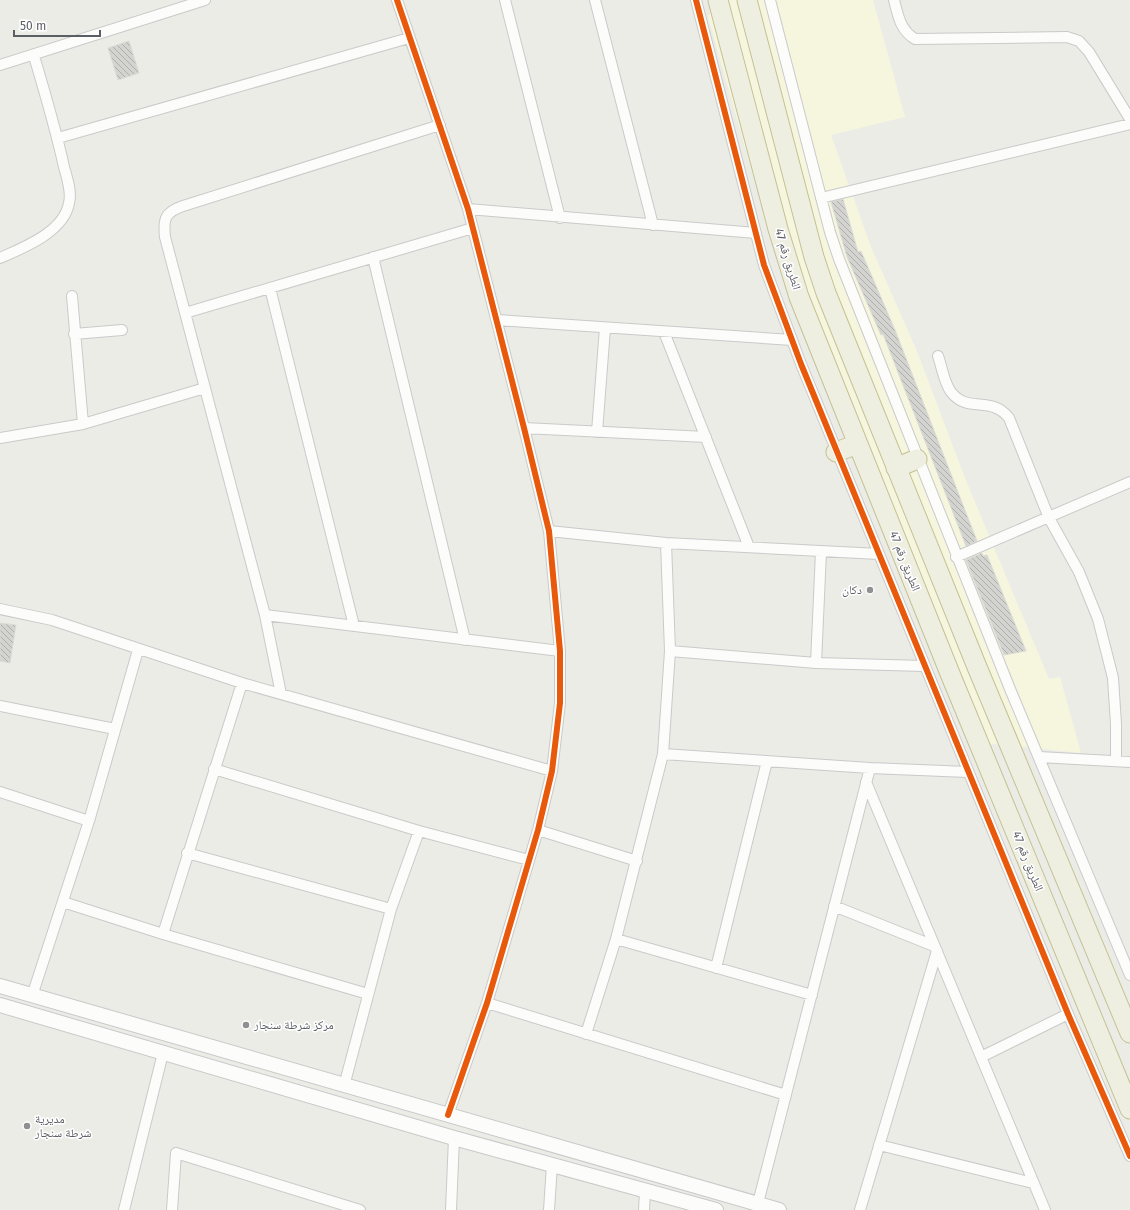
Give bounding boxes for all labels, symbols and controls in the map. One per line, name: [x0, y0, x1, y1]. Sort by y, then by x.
scale bar: [14, 12, 100, 38]
text: 50 m: [20, 19, 46, 33]
street label: الطريق رقم 47: [771, 227, 804, 292]
street label: الطريق رقم 47: [886, 529, 923, 594]
place label: دكان: [842, 583, 862, 597]
marker: دكان: [865, 585, 875, 595]
street label: الطريق رقم 47: [1009, 829, 1046, 894]
place label: مركز شرطة سنجار: [253, 1018, 334, 1032]
marker: مركز شرطة سنجار: [241, 1020, 251, 1030]
place label: مديرية شرطة سنجار: [34, 1112, 91, 1140]
marker: مديرية شرطة سنجار: [22, 1121, 32, 1131]

